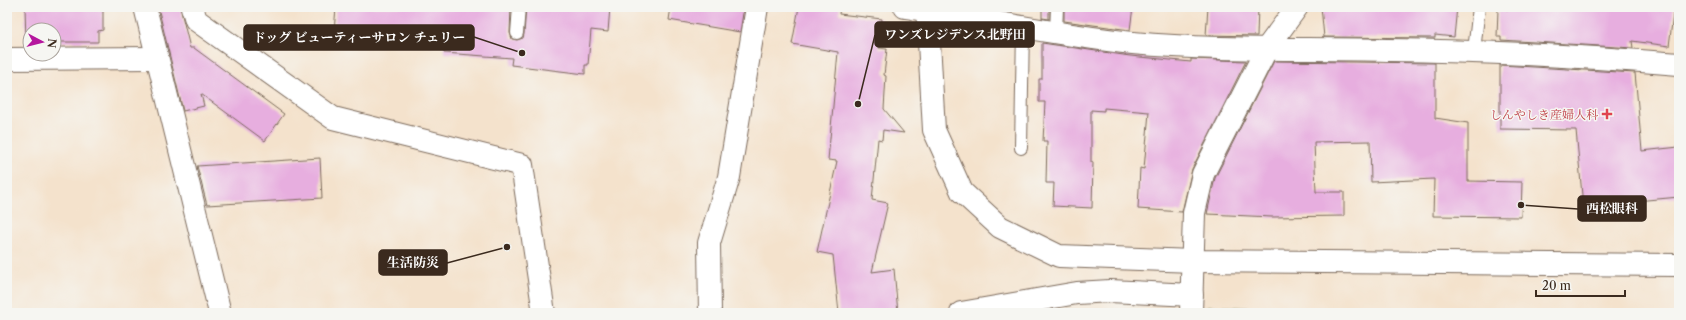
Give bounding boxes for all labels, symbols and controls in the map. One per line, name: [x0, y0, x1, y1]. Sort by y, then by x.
north arrow: [22, 22, 62, 62]
callout: ワンズレジデンス北野田: [875, 22, 1034, 47]
callout: ドッグ ビューティーサロン チェリー: [244, 25, 474, 50]
text: ワンズレジデンス北野田: [884, 26, 1026, 42]
text: ドッグ ビューティーサロン チェリー: [253, 29, 465, 45]
text: N: [44, 38, 59, 49]
place label: しんやしき産婦人科: [1490, 107, 1598, 122]
marker: しんやしき産婦人科: [1601, 108, 1613, 120]
callout: 西松眼科: [1578, 196, 1646, 221]
text: 西松眼科: [1586, 200, 1638, 216]
callout: 生活防災: [379, 250, 447, 275]
text: 生活防災: [387, 254, 439, 270]
scale bar: [1536, 272, 1625, 298]
text: 20 m: [1542, 278, 1571, 293]

